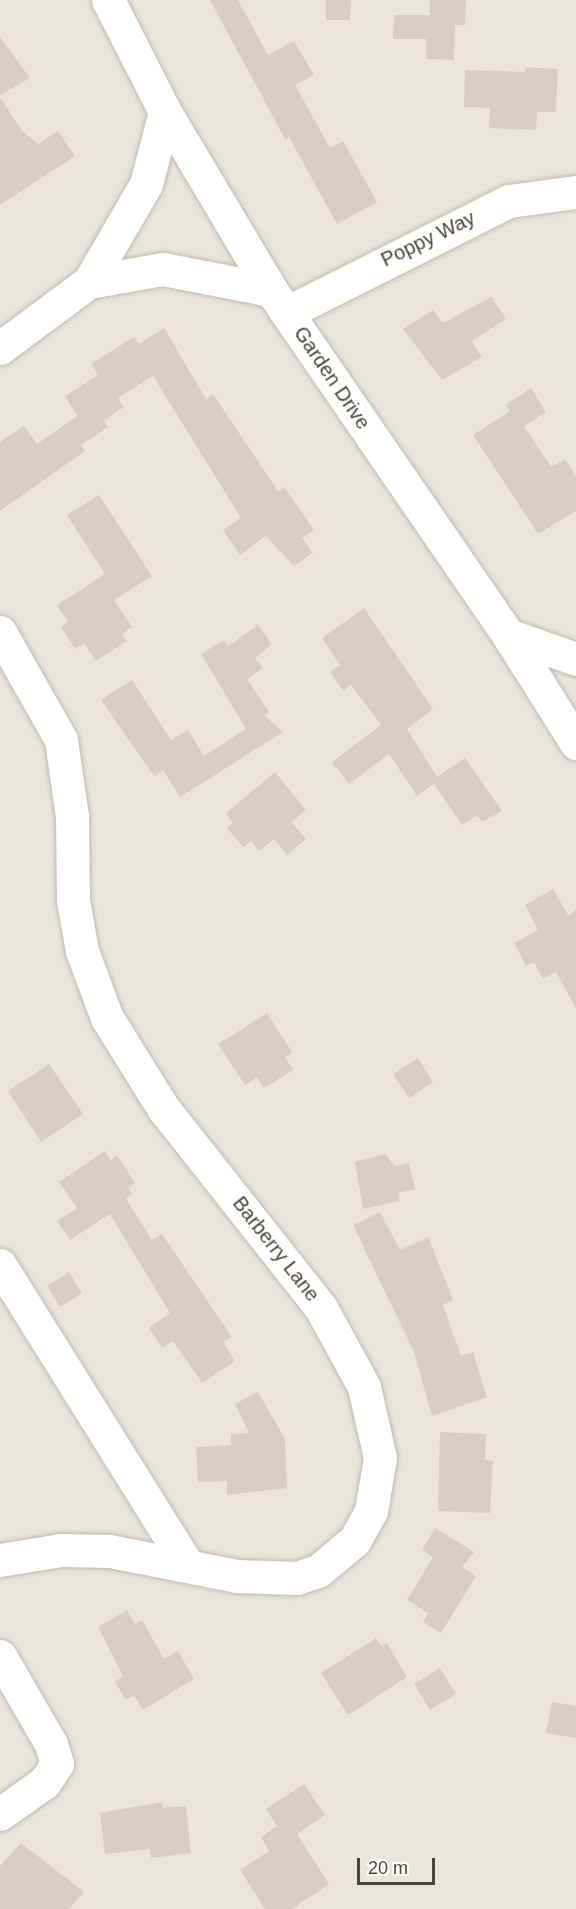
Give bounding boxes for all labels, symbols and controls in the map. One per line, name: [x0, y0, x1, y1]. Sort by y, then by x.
street label: Poppy Way: [377, 206, 479, 272]
street label: Garden Drive: [289, 322, 375, 434]
street label: Barberry Lane: [228, 1192, 324, 1306]
scale bar: [360, 1846, 438, 1884]
text: 20 m: [368, 1858, 408, 1878]

